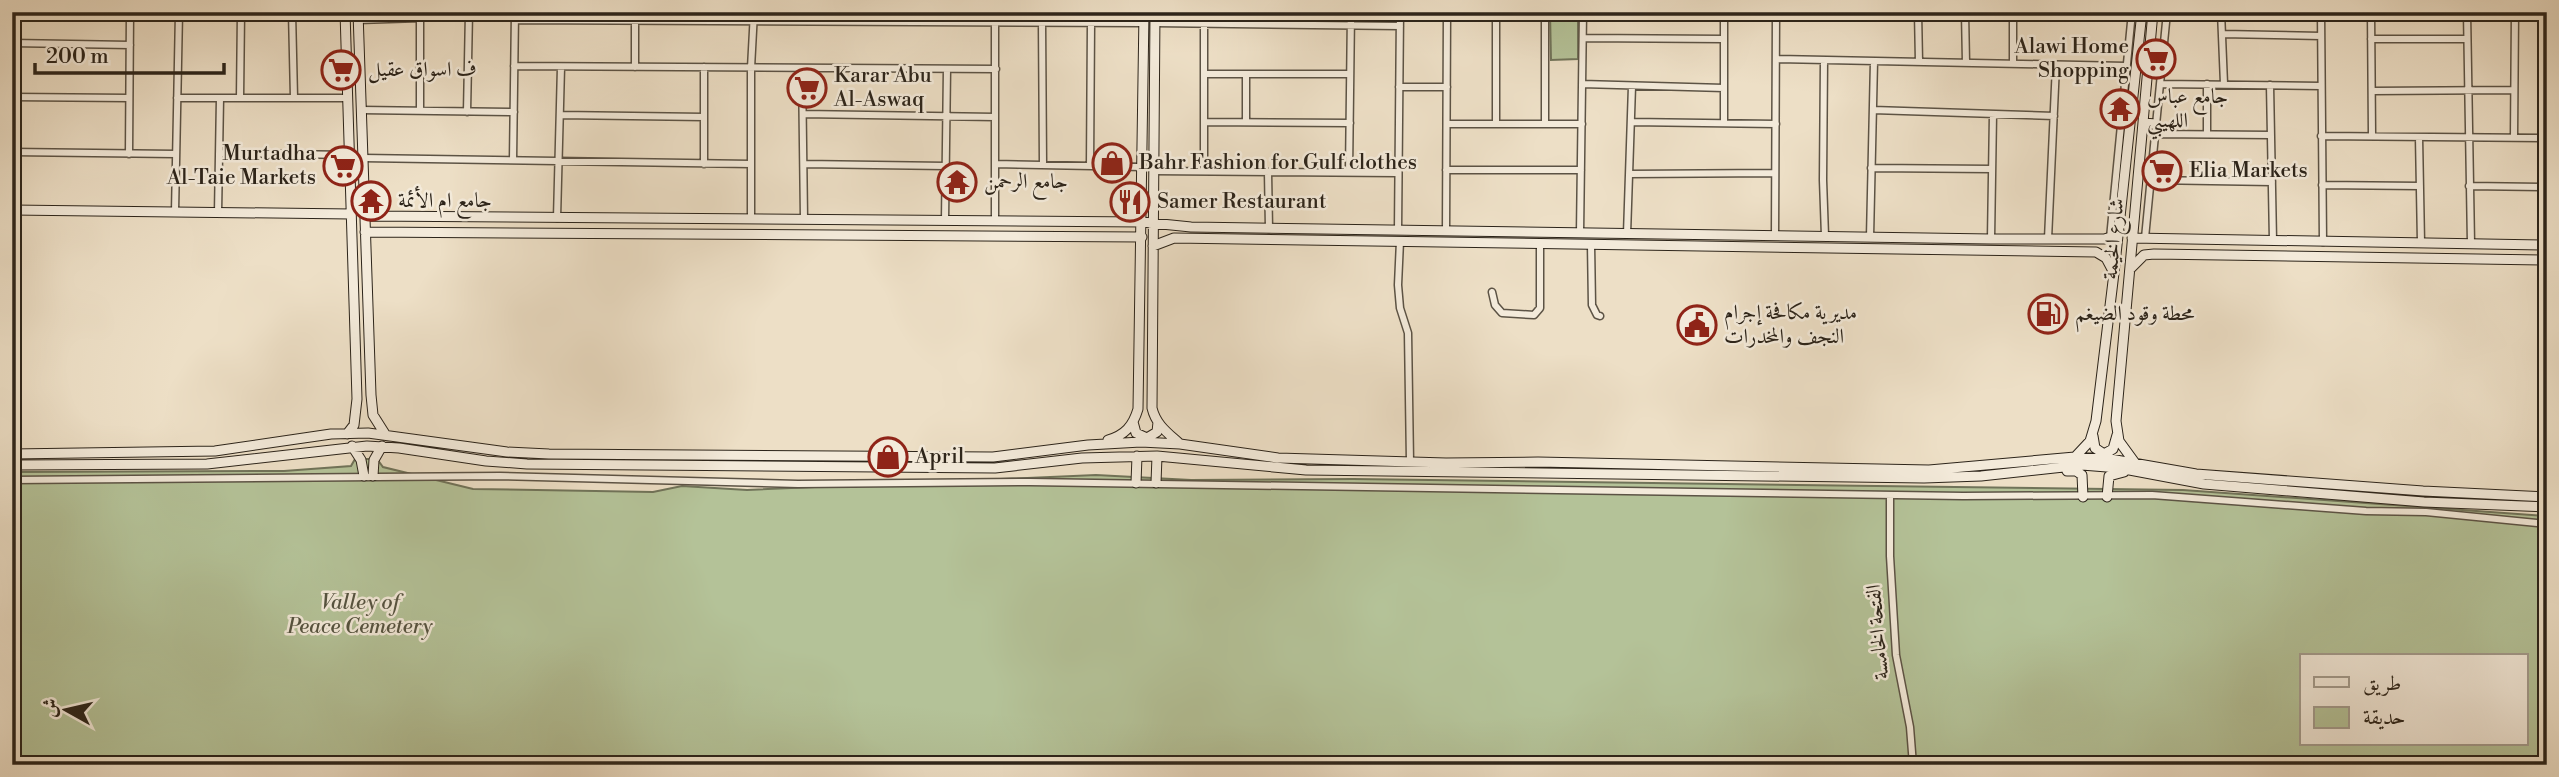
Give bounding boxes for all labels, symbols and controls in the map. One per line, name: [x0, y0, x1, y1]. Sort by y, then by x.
scale bar: [35, 32, 224, 76]
place label: Alawi Home Shopping: [2014, 34, 2129, 84]
supermarket icon: Alawi Home Shopping: [2135, 38, 2177, 80]
text: 200 m: [46, 44, 109, 70]
supermarket icon: ف اسواق عقيل: [320, 49, 362, 91]
place label: ف اسواق عقيل: [368, 57, 477, 84]
place label: Karar Abu Al-Aswaq: [833, 63, 932, 113]
supermarket icon: Karar Abu Al-Aswaq: [786, 67, 828, 109]
place label: جامع عباس اللهيبي: [2147, 84, 2228, 140]
temple icon: جامع عباس اللهيبي: [2099, 88, 2141, 130]
place label: Murtadha Al-Taie Markets: [166, 141, 316, 191]
shop icon: Bahr Fashion for Gulf clothes: [1091, 142, 1133, 184]
supermarket icon: Murtadha Al-Taie Markets: [322, 145, 364, 187]
place label: Bahr Fashion for Gulf clothes: [1138, 150, 1417, 176]
supermarket icon: Elia Markets: [2141, 150, 2183, 192]
place label: Elia Markets: [2189, 158, 2308, 184]
temple icon: جامع الرحمن: [936, 161, 978, 203]
place label: جامع الرحمن: [984, 169, 1068, 200]
temple icon: جامع ام الأئمة: [350, 180, 392, 222]
restaurant icon: Samer Restaurant: [1109, 181, 1151, 223]
place label: جامع ام الأئمة: [398, 185, 492, 219]
place label: Samer Restaurant: [1157, 189, 1327, 215]
street label: شارع الخيمة: [2098, 197, 2134, 281]
fuel station icon: محطة وقود الضيغم: [2027, 293, 2069, 335]
place label: مديرية مكافحة إجرام النجف والمخدرات: [1724, 300, 1857, 350]
place label: محطة وقود الضيغم: [2075, 301, 2195, 333]
public building icon: مديرية مكافحة إجرام النجف والمخدرات: [1676, 304, 1718, 346]
shop icon: April: [867, 436, 909, 478]
place label: April: [914, 444, 964, 470]
street label: الفتحة الخامسة: [1861, 583, 1895, 681]
park label: Valley of Peace Cemetery: [286, 590, 434, 640]
legend: [2300, 654, 2528, 746]
text: طريق: [2363, 671, 2401, 697]
north arrow: [32, 676, 102, 746]
text: ش: [37, 697, 63, 719]
text: حديقة: [2363, 705, 2406, 731]

